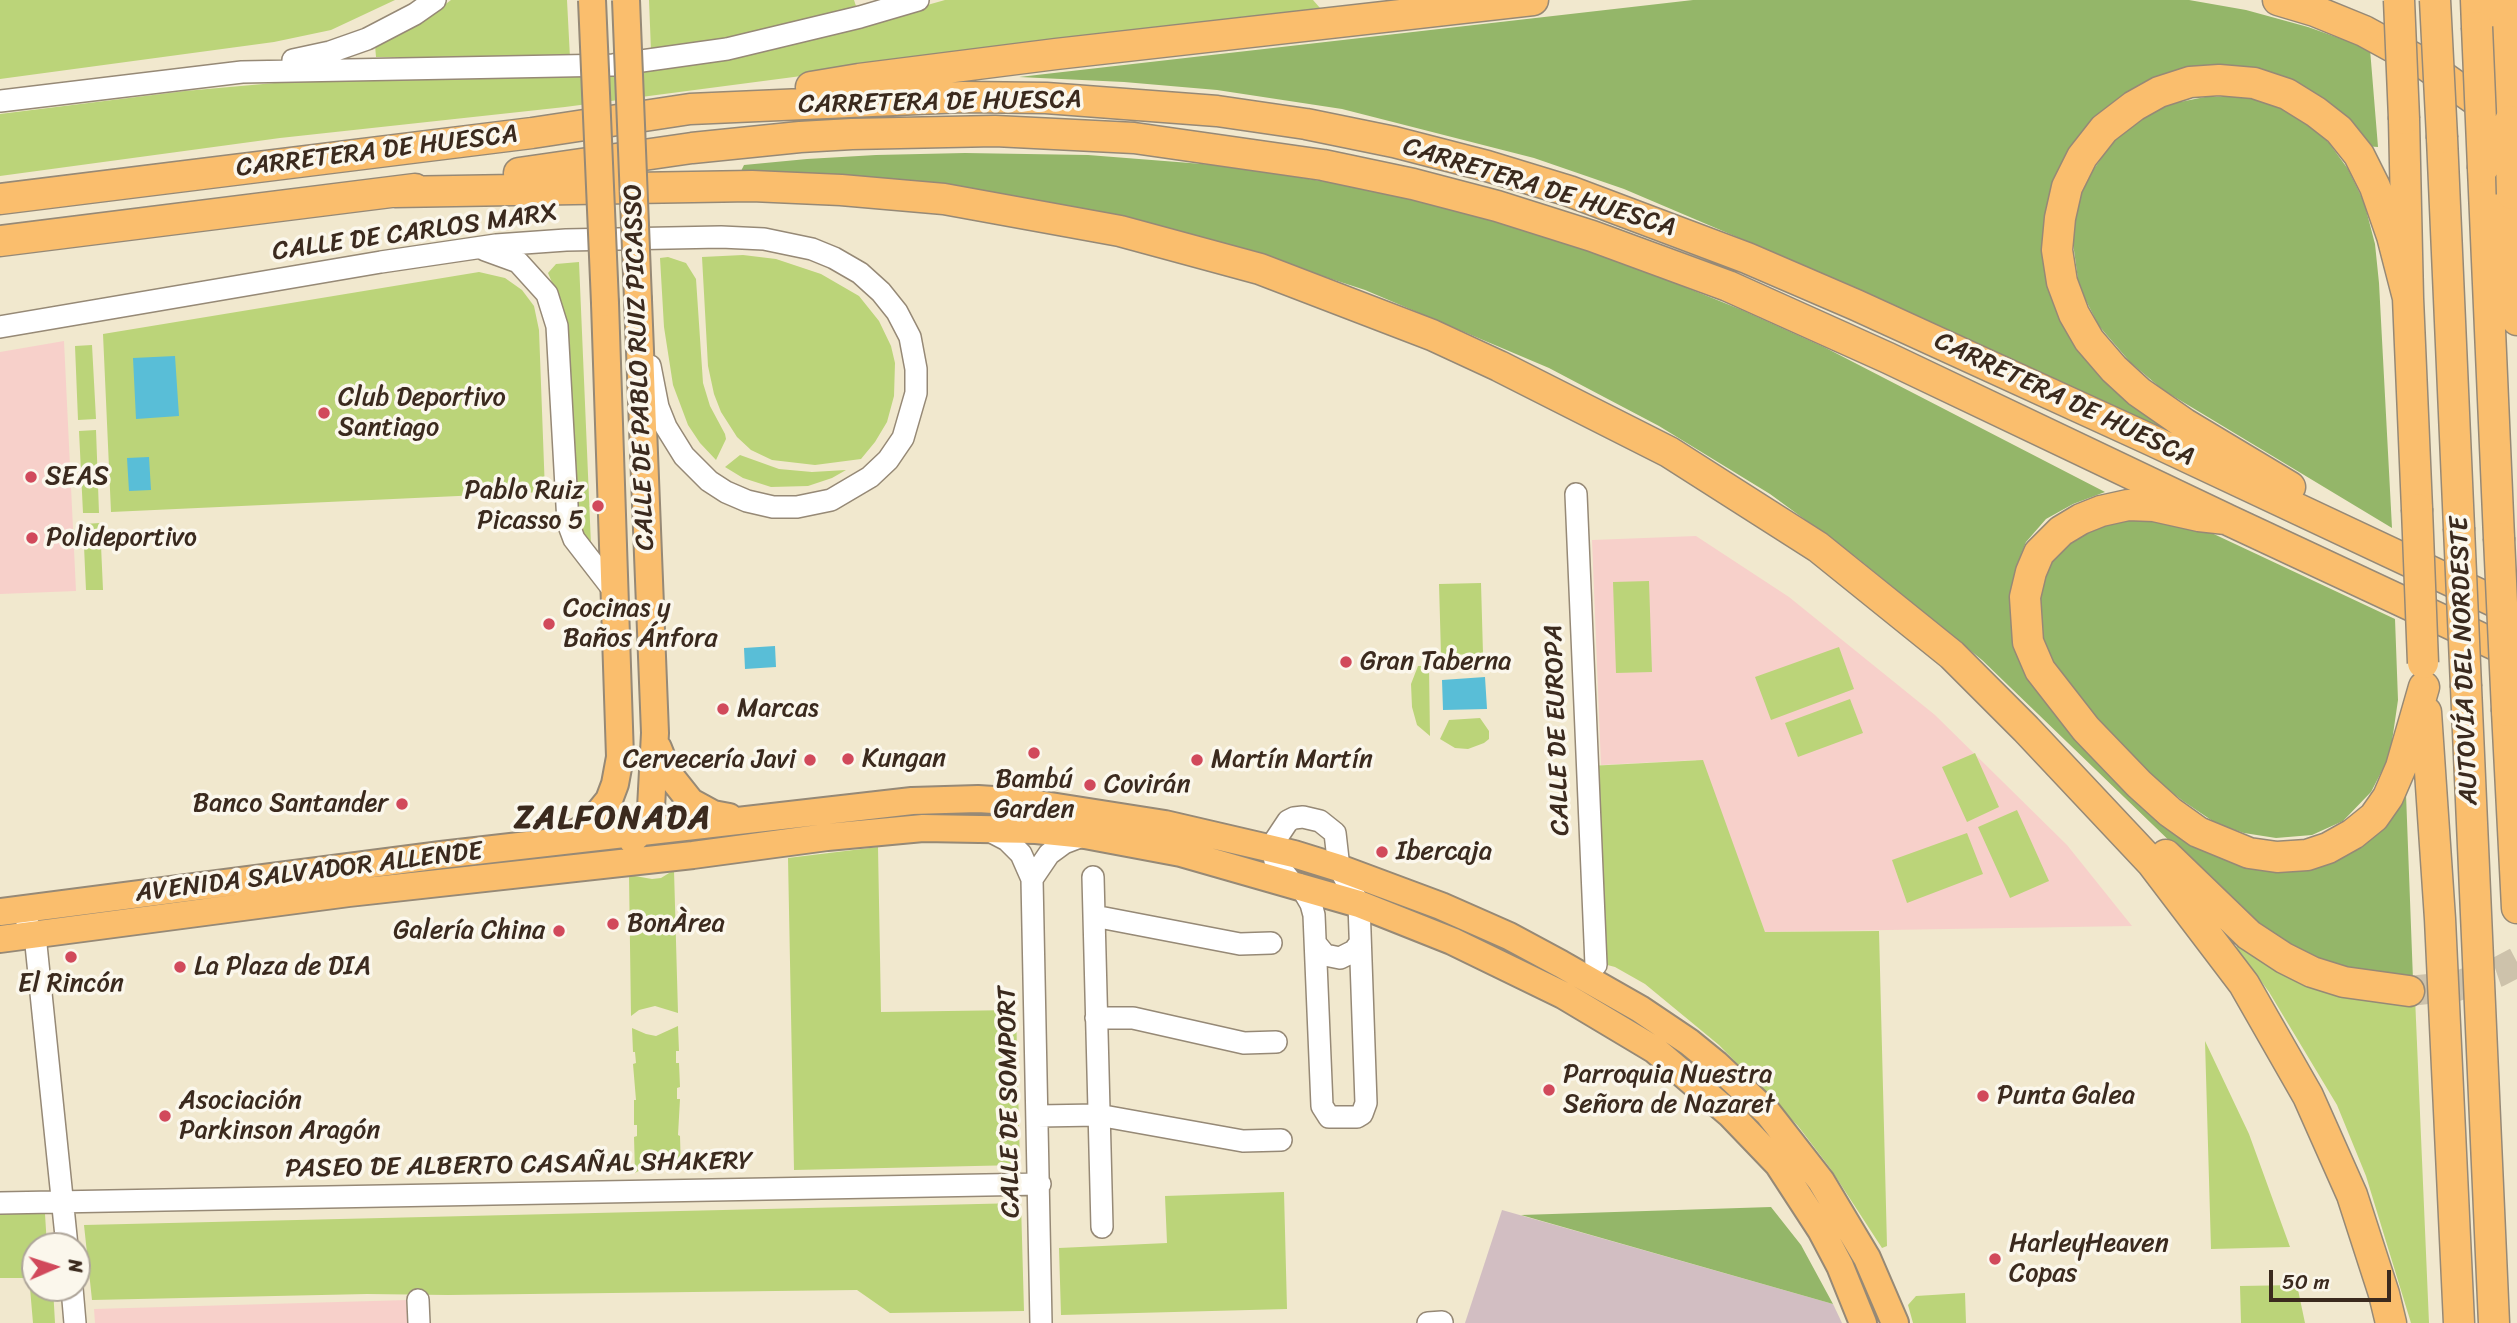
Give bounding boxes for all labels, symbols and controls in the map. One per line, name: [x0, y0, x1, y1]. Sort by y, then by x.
street label: CARRETERA DE HUESCA: [798, 85, 1082, 121]
street label: CARRETERA DE HUESCA: [235, 119, 519, 185]
street label: CARRETERA DE HUESCA: [1399, 132, 1679, 244]
street label: CALLE DE PABLO RUIZ PICASSO: [618, 183, 662, 551]
street label: CALLE DE CARLOS MARX: [270, 198, 560, 268]
street label: CARRETERA DE HUESCA: [1929, 326, 2199, 474]
place label: Club Deportivo Santiago: [338, 382, 506, 444]
marker: Club Deportivo Santiago: [316, 405, 332, 421]
place label: SEAS: [45, 461, 109, 493]
marker: SEAS: [23, 469, 39, 485]
place label: Pablo Ruiz Picasso 5: [464, 475, 584, 536]
marker: Pablo Ruiz Picasso 5: [590, 498, 606, 514]
street label: AUTOVÍA DEL NORDESTE: [2444, 516, 2486, 806]
place label: Polideportivo: [46, 522, 197, 554]
marker: Polideportivo: [24, 530, 40, 546]
place label: Cocinas y Baños Ánfora: [563, 593, 718, 654]
marker: Cocinas y Baños Ánfora: [541, 616, 557, 632]
street label: CALLE DE EUROPA: [1539, 624, 1577, 836]
place label: Gran Taberna: [1360, 646, 1511, 678]
marker: Gran Taberna: [1338, 654, 1354, 670]
place label: Marcas: [737, 693, 819, 725]
marker: Marcas: [715, 701, 731, 717]
place label: Kungan: [862, 743, 946, 775]
place label: Cervecería Javi: [623, 744, 796, 776]
place label: Martín Martín: [1211, 744, 1373, 776]
marker: Bambú Garden: [1026, 745, 1042, 761]
marker: Kungan: [840, 751, 856, 767]
marker: Cervecería Javi: [802, 752, 818, 768]
marker: Martín Martín: [1189, 752, 1205, 768]
place label: Bambú Garden: [993, 764, 1075, 826]
place label: Covirán: [1104, 769, 1191, 801]
marker: Covirán: [1082, 777, 1098, 793]
place label: Banco Santander: [193, 788, 388, 820]
marker: Banco Santander: [394, 796, 410, 812]
district label: ZALFONADA: [515, 800, 711, 840]
street label: AVENIDA SALVADOR ALLENDE: [134, 836, 484, 910]
place label: Ibercaja: [1396, 836, 1492, 868]
marker: Ibercaja: [1374, 844, 1390, 860]
place label: BonÀrea: [627, 908, 725, 940]
place label: Galería China: [393, 915, 545, 947]
marker: BonÀrea: [605, 916, 621, 932]
marker: Galería China: [551, 923, 567, 939]
marker: El Rincón: [63, 949, 79, 965]
place label: La Plaza de DIA: [194, 951, 371, 983]
marker: La Plaza de DIA: [172, 959, 188, 975]
place label: El Rincón: [18, 968, 124, 1000]
street label: CALLE DE SOMPORT: [992, 986, 1028, 1218]
place label: Parroquia Nuestra Señora de Nazaret: [1563, 1059, 1774, 1120]
place label: Punta Galea: [1997, 1080, 2135, 1112]
marker: Parroquia Nuestra Señora de Nazaret: [1541, 1082, 1557, 1098]
place label: Asociación Parkinson Aragón: [179, 1085, 380, 1146]
marker: Punta Galea: [1975, 1088, 1991, 1104]
marker: Asociación Parkinson Aragón: [157, 1108, 173, 1124]
street label: PASEO DE ALBERTO CASAÑAL SHAKERY: [285, 1146, 753, 1186]
place label: HarleyHeaven Copas: [2009, 1228, 2169, 1290]
north arrow: [21, 1232, 91, 1302]
marker: HarleyHeaven Copas: [1987, 1251, 2003, 1267]
scale bar: [2272, 1256, 2394, 1300]
text: N: [59, 1259, 92, 1273]
text: 50 m: [2282, 1263, 2330, 1301]

